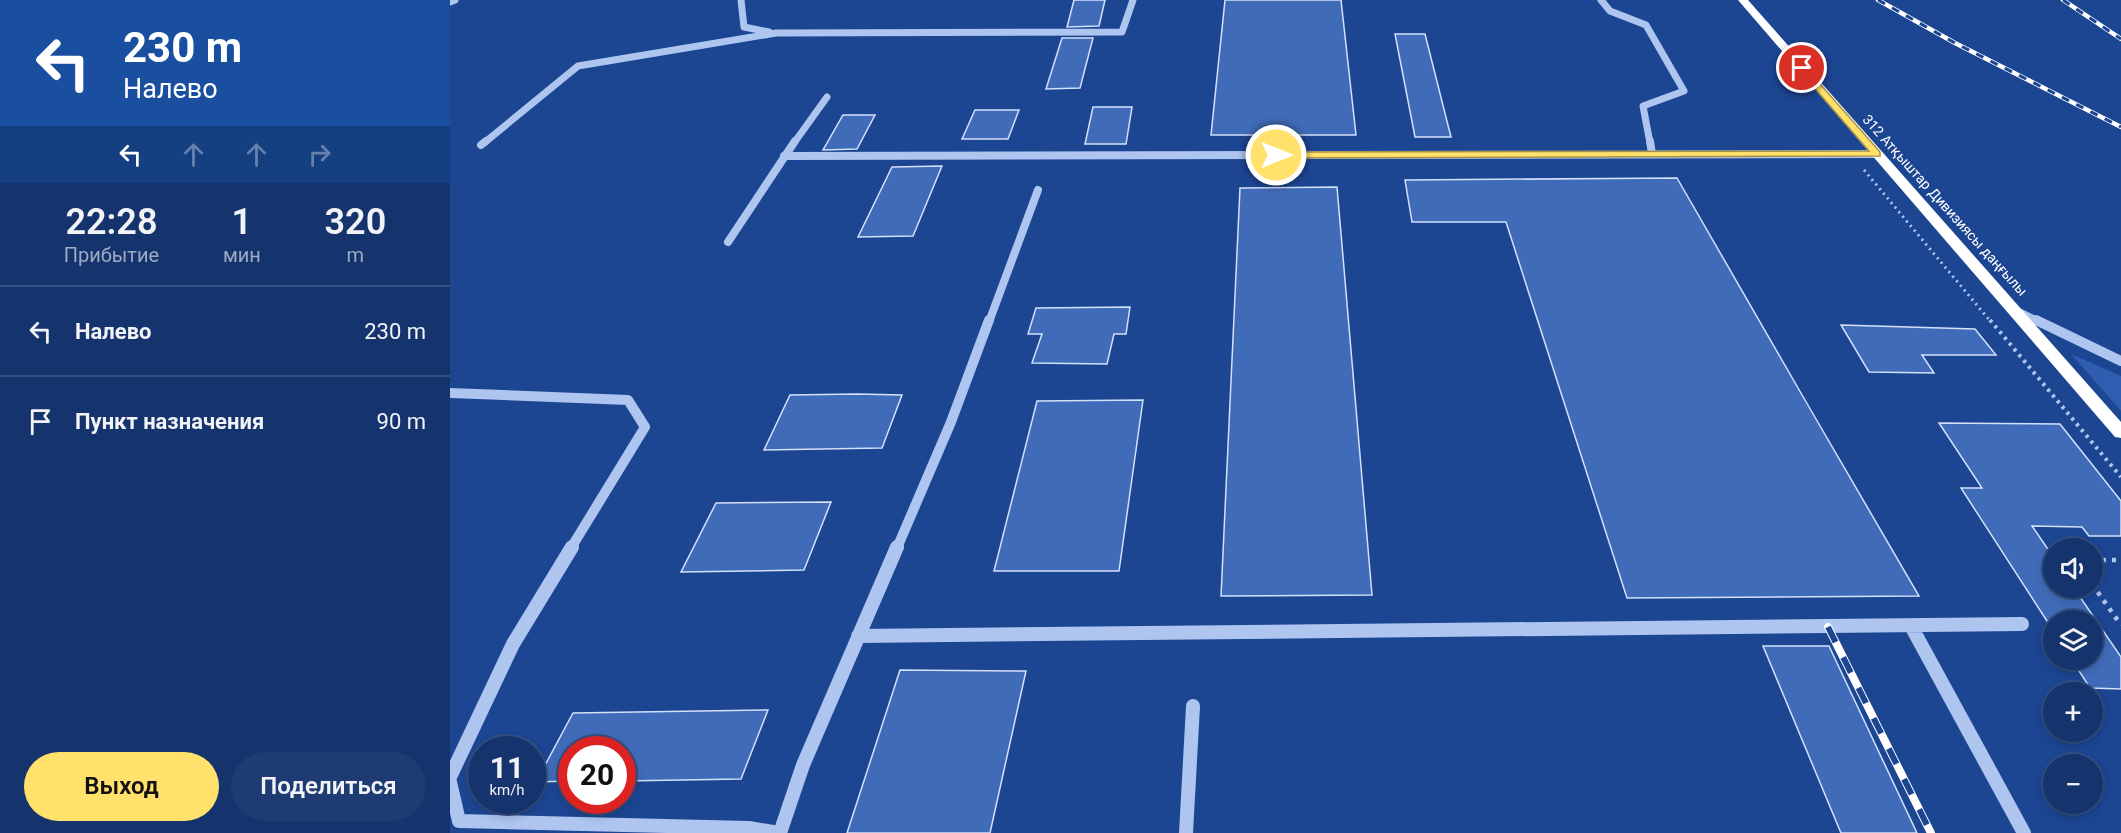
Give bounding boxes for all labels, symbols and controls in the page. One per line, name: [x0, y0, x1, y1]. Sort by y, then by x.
text: 230 m: [123, 23, 242, 72]
icon: left: [24, 24, 102, 102]
pin: [1776, 42, 1827, 93]
icon: arrive: [1785, 51, 1818, 84]
text: Налево: [123, 73, 218, 105]
street label: 312 Атқыштар Дивизиясы даңғылы: [1859, 111, 2031, 299]
position arrow: [1244, 123, 1308, 187]
icon: left: [114, 138, 147, 171]
icon: ahead: [177, 138, 210, 171]
icon: ahead: [240, 138, 273, 171]
icon: right: [303, 138, 336, 171]
text: 22:28: [65, 201, 157, 243]
text: 1: [232, 201, 252, 243]
text: 320: [325, 201, 386, 243]
text: Прибытие: [64, 243, 159, 267]
text: мин: [223, 243, 261, 267]
text: m: [347, 243, 364, 267]
icon: left: [24, 315, 57, 348]
text: Налево: [75, 319, 152, 344]
text: 230 m: [364, 319, 426, 344]
icon: arrive: [24, 405, 57, 438]
text: Пункт назначения: [75, 409, 264, 434]
text: 90 m: [377, 409, 426, 434]
map controls: [2043, 538, 2103, 814]
button: sound: [2043, 538, 2103, 598]
button: layers: [2043, 610, 2103, 670]
button: +: [2043, 682, 2103, 742]
speed limit sign: 20: [558, 736, 636, 814]
text: 11: [490, 750, 524, 785]
button: Выход: [24, 752, 219, 821]
button: Поделиться: [231, 752, 426, 821]
button: −: [2043, 754, 2103, 814]
text: km/h: [489, 781, 525, 799]

